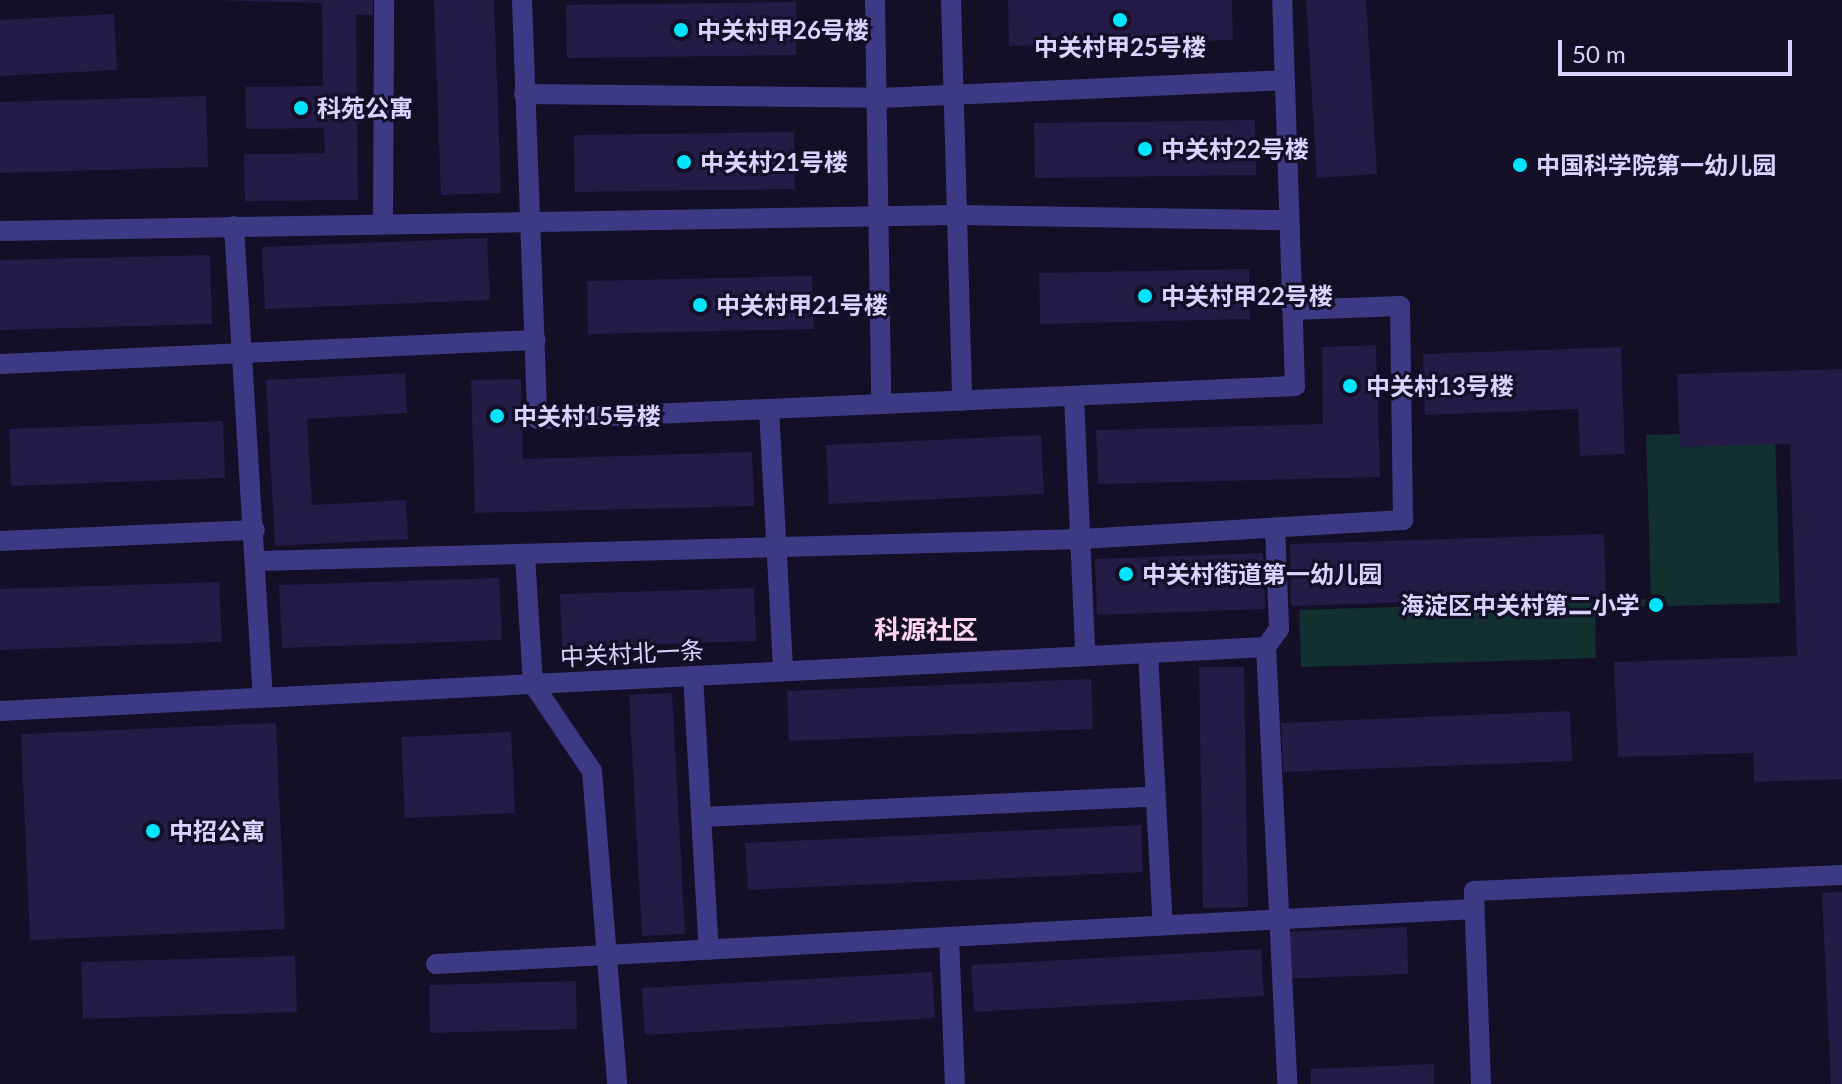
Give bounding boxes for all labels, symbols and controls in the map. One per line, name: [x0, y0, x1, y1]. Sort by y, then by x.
marker: 中关村甲25号楼: [1111, 11, 1129, 29]
place label: 中关村甲26号楼: [697, 16, 869, 44]
marker: 中关村甲26号楼: [672, 21, 690, 39]
scale bar: [1562, 24, 1796, 74]
place label: 中关村甲25号楼: [1034, 33, 1206, 61]
text: 50 m: [1572, 39, 1626, 68]
place label: 科苑公寓: [317, 94, 413, 122]
marker: 科苑公寓: [292, 99, 310, 117]
place label: 中关村22号楼: [1161, 135, 1309, 163]
marker: 中关村22号楼: [1136, 140, 1154, 158]
place label: 中关村21号楼: [700, 148, 848, 176]
place label: 中国科学院第一幼儿园: [1536, 151, 1776, 179]
marker: 中关村21号楼: [675, 153, 693, 171]
marker: 中国科学院第一幼儿园: [1511, 156, 1529, 174]
place label: 中关村甲22号楼: [1161, 282, 1333, 310]
marker: 中关村甲22号楼: [1136, 287, 1154, 305]
place label: 中关村甲21号楼: [716, 291, 888, 319]
marker: 中关村甲21号楼: [691, 296, 709, 314]
place label: 中关村13号楼: [1366, 372, 1514, 400]
marker: 中关村13号楼: [1341, 377, 1359, 395]
place label: 中关村15号楼: [513, 402, 661, 430]
marker: 中关村15号楼: [488, 407, 506, 425]
place label: 中关村街道第一幼儿园: [1142, 560, 1382, 588]
marker: 中关村街道第一幼儿园: [1117, 565, 1135, 583]
place label: 海淀区中关村第二小学: [1400, 591, 1640, 619]
marker: 海淀区中关村第二小学: [1647, 596, 1665, 614]
district label: 科源社区: [874, 614, 978, 646]
street label: 中关村北一条: [559, 635, 705, 671]
place label: 中招公寓: [169, 817, 265, 845]
marker: 中招公寓: [144, 822, 162, 840]

